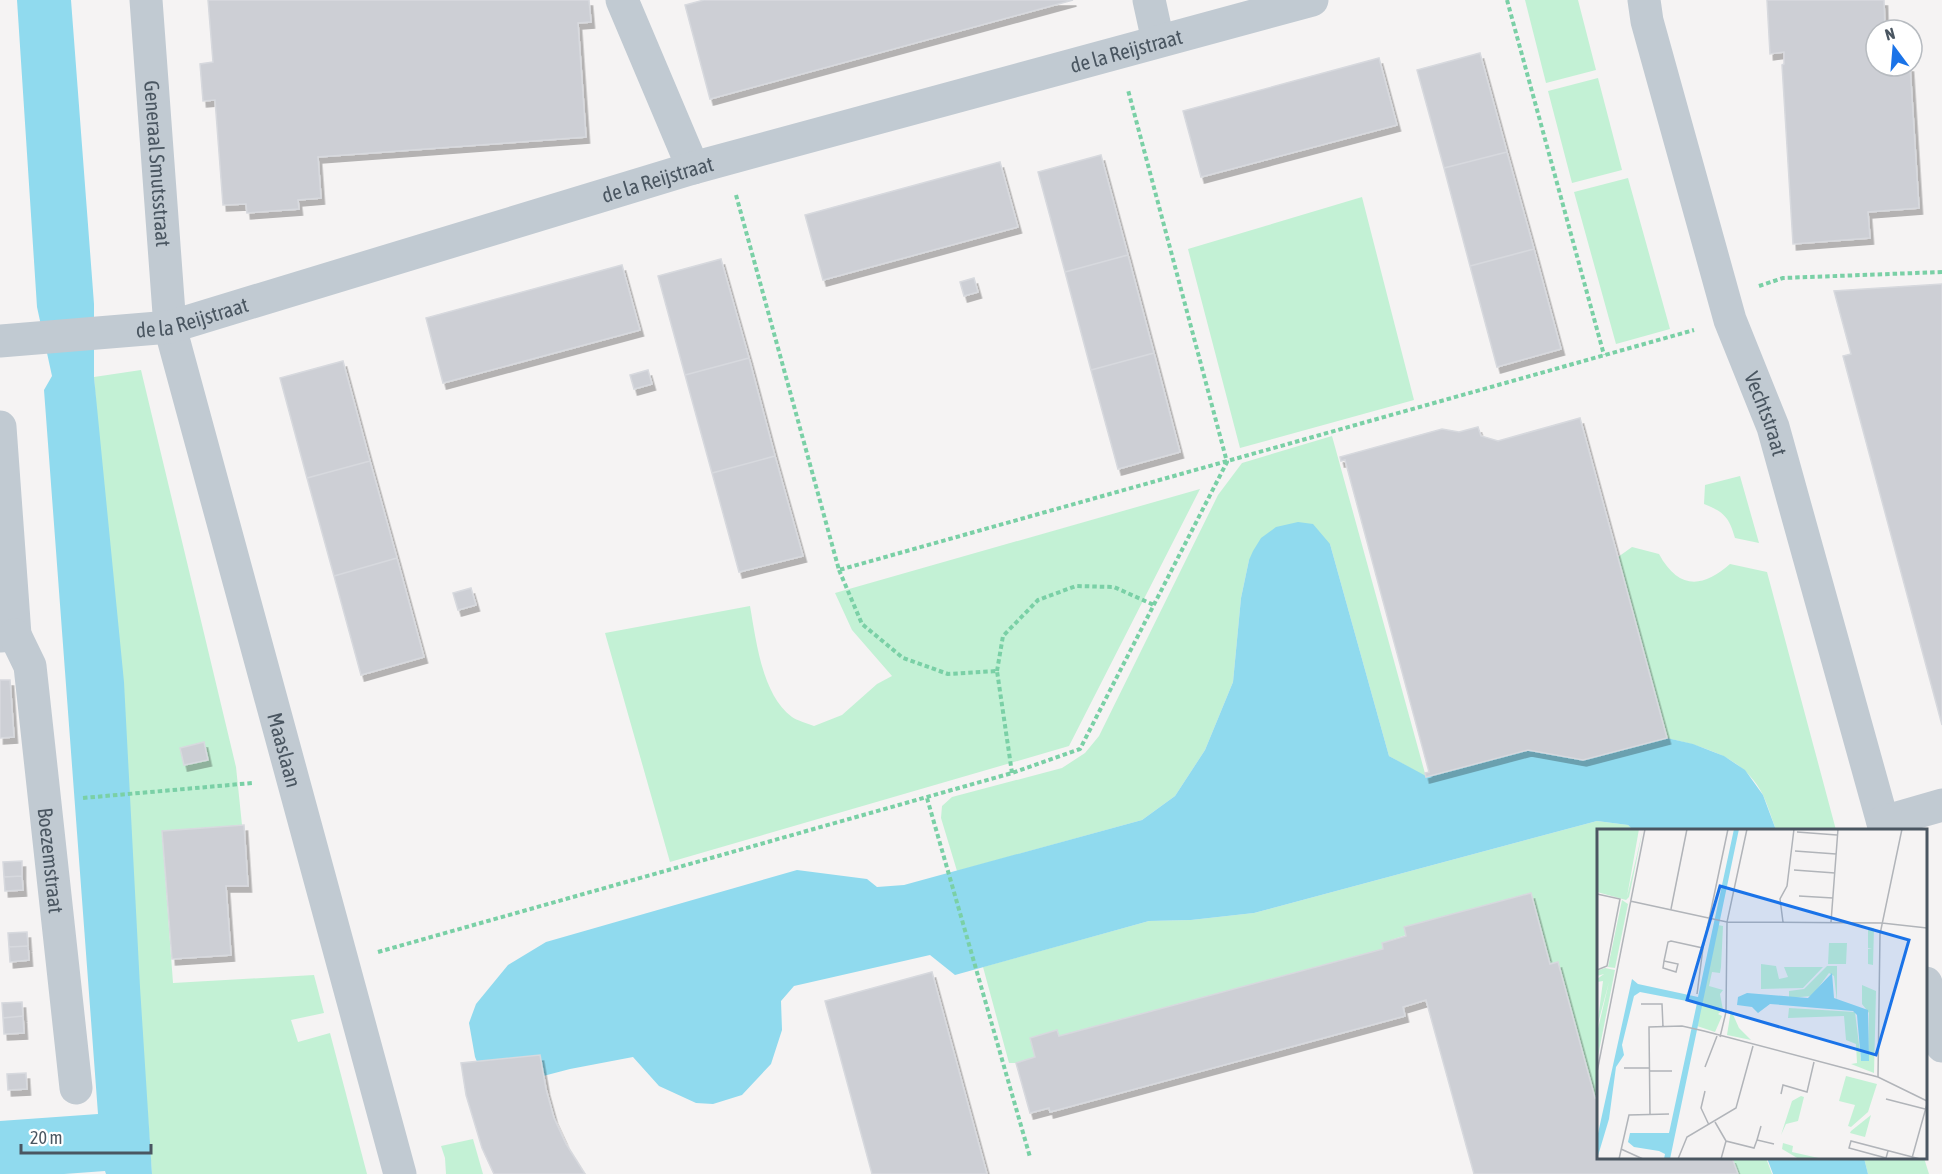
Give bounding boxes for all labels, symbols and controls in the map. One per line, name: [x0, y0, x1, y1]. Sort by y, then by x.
north arrow: [1864, 18, 1924, 78]
street label: de la Reijstraat: [1067, 24, 1185, 77]
text: N: [1883, 24, 1897, 44]
street label: Generaal Smutsstraat: [140, 80, 176, 248]
street label: de la Reijstraat: [599, 151, 716, 207]
street label: de la Reijstraat: [135, 292, 251, 342]
street label: Vechtstraat: [1740, 368, 1792, 458]
street label: Maaslaan: [263, 710, 306, 790]
street label: Boezemstraat: [34, 806, 69, 915]
inset map: [1597, 829, 1927, 1159]
scale bar: [21, 1117, 152, 1155]
text: 20 m: [30, 1127, 62, 1148]

